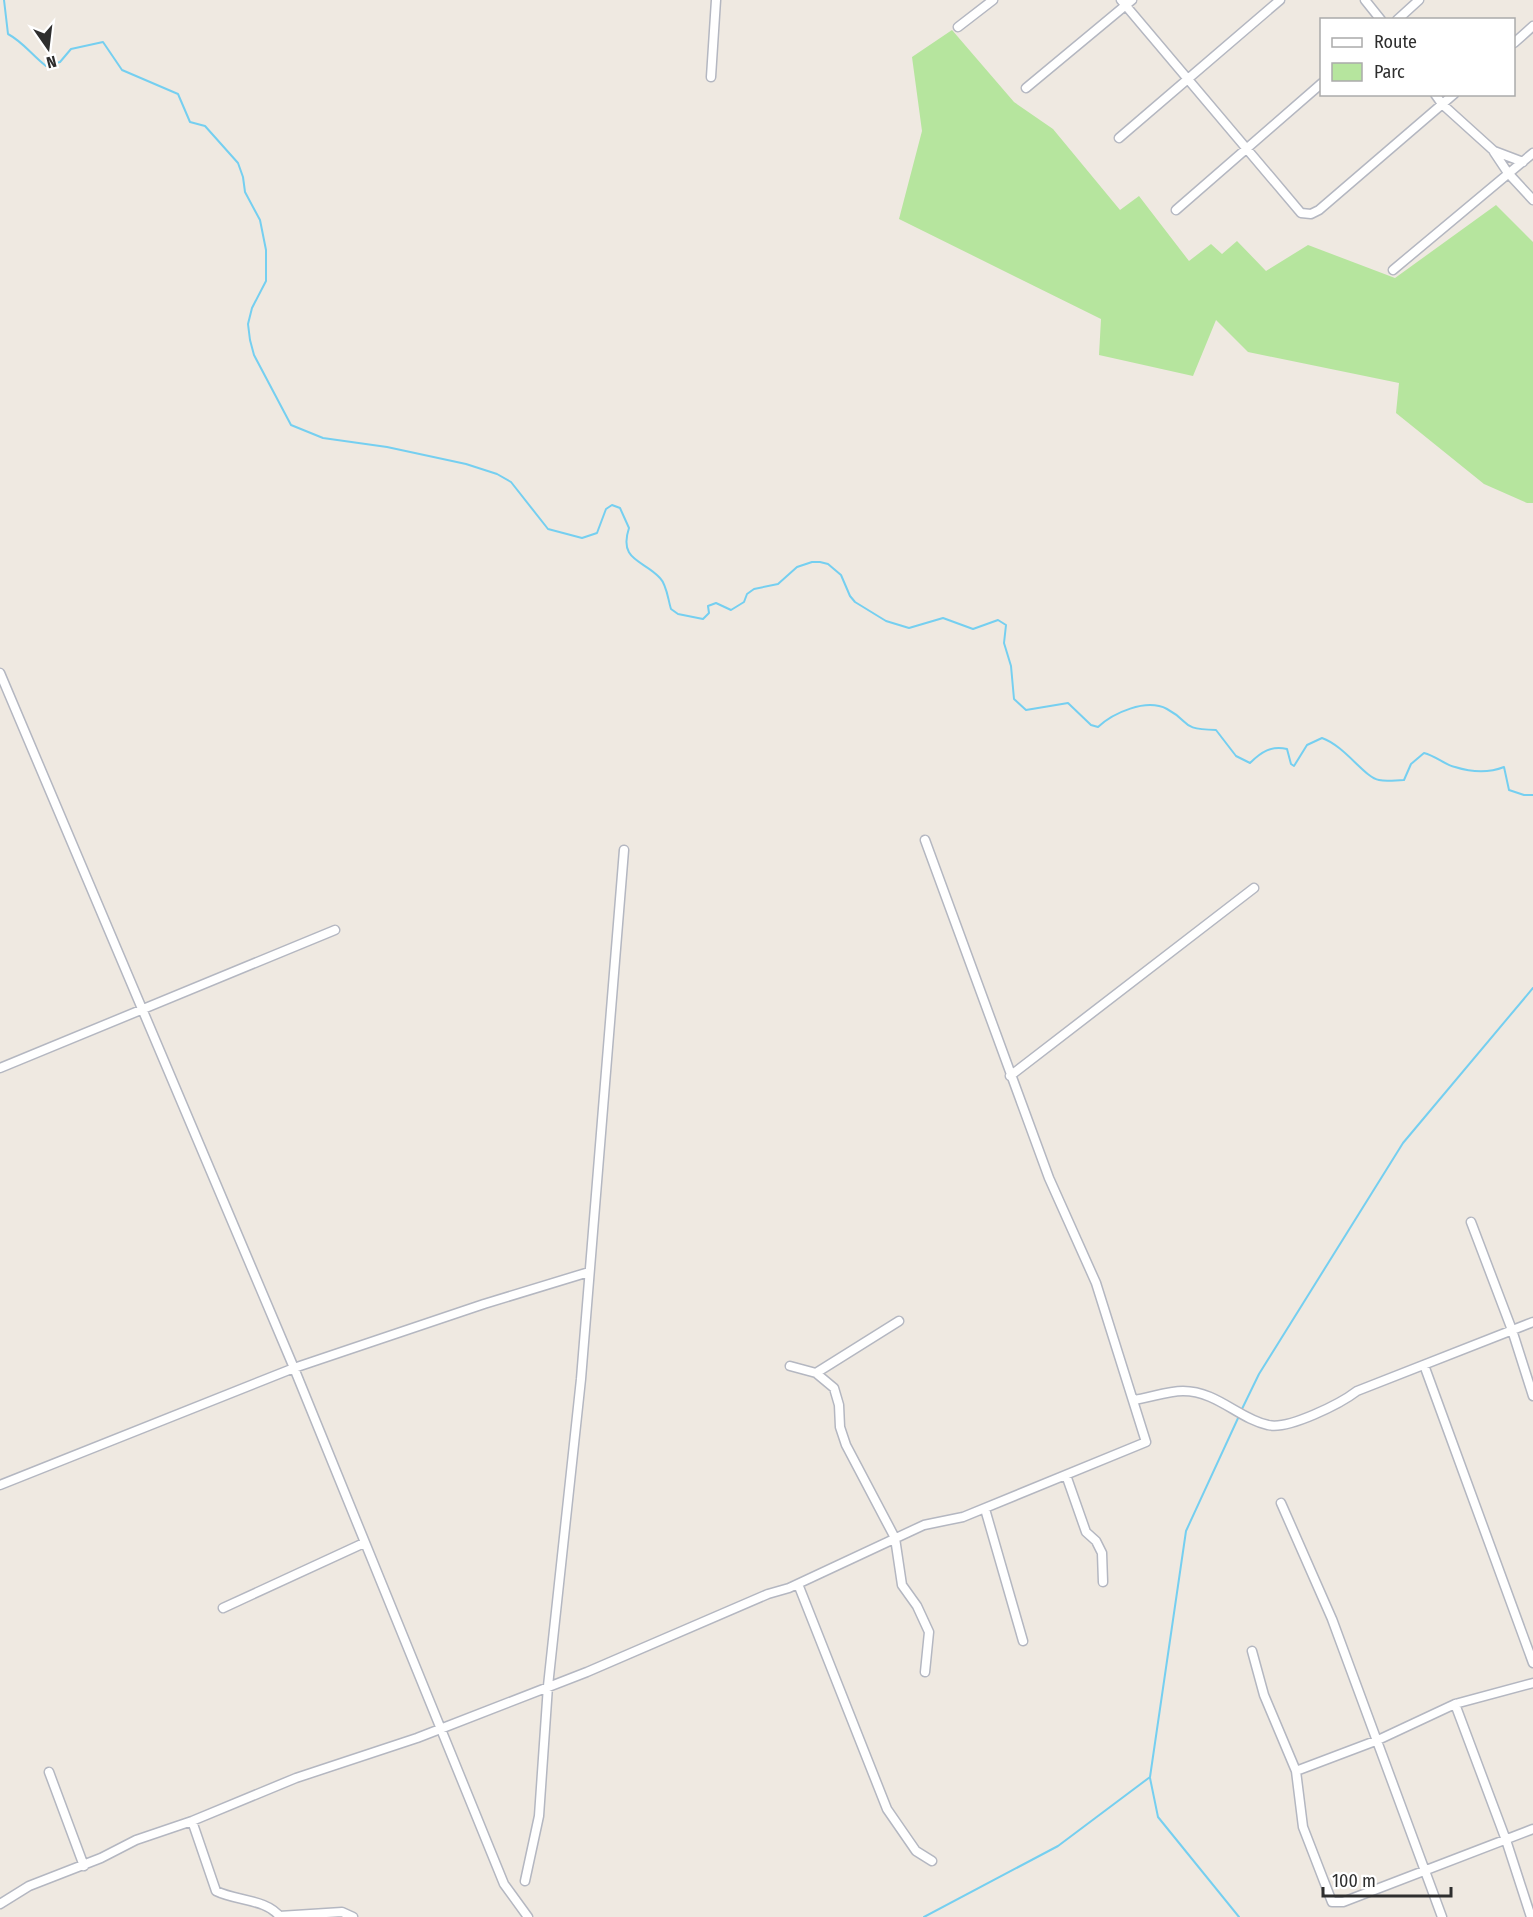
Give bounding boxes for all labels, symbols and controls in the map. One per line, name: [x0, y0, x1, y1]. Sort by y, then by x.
north arrow: [18, 18, 78, 78]
legend: [1320, 18, 1515, 96]
text: Route: [1374, 31, 1417, 53]
text: N: [45, 52, 58, 72]
text: Parc: [1374, 61, 1405, 83]
scale bar: [1323, 1860, 1450, 1898]
text: 100 m: [1332, 1870, 1376, 1892]

